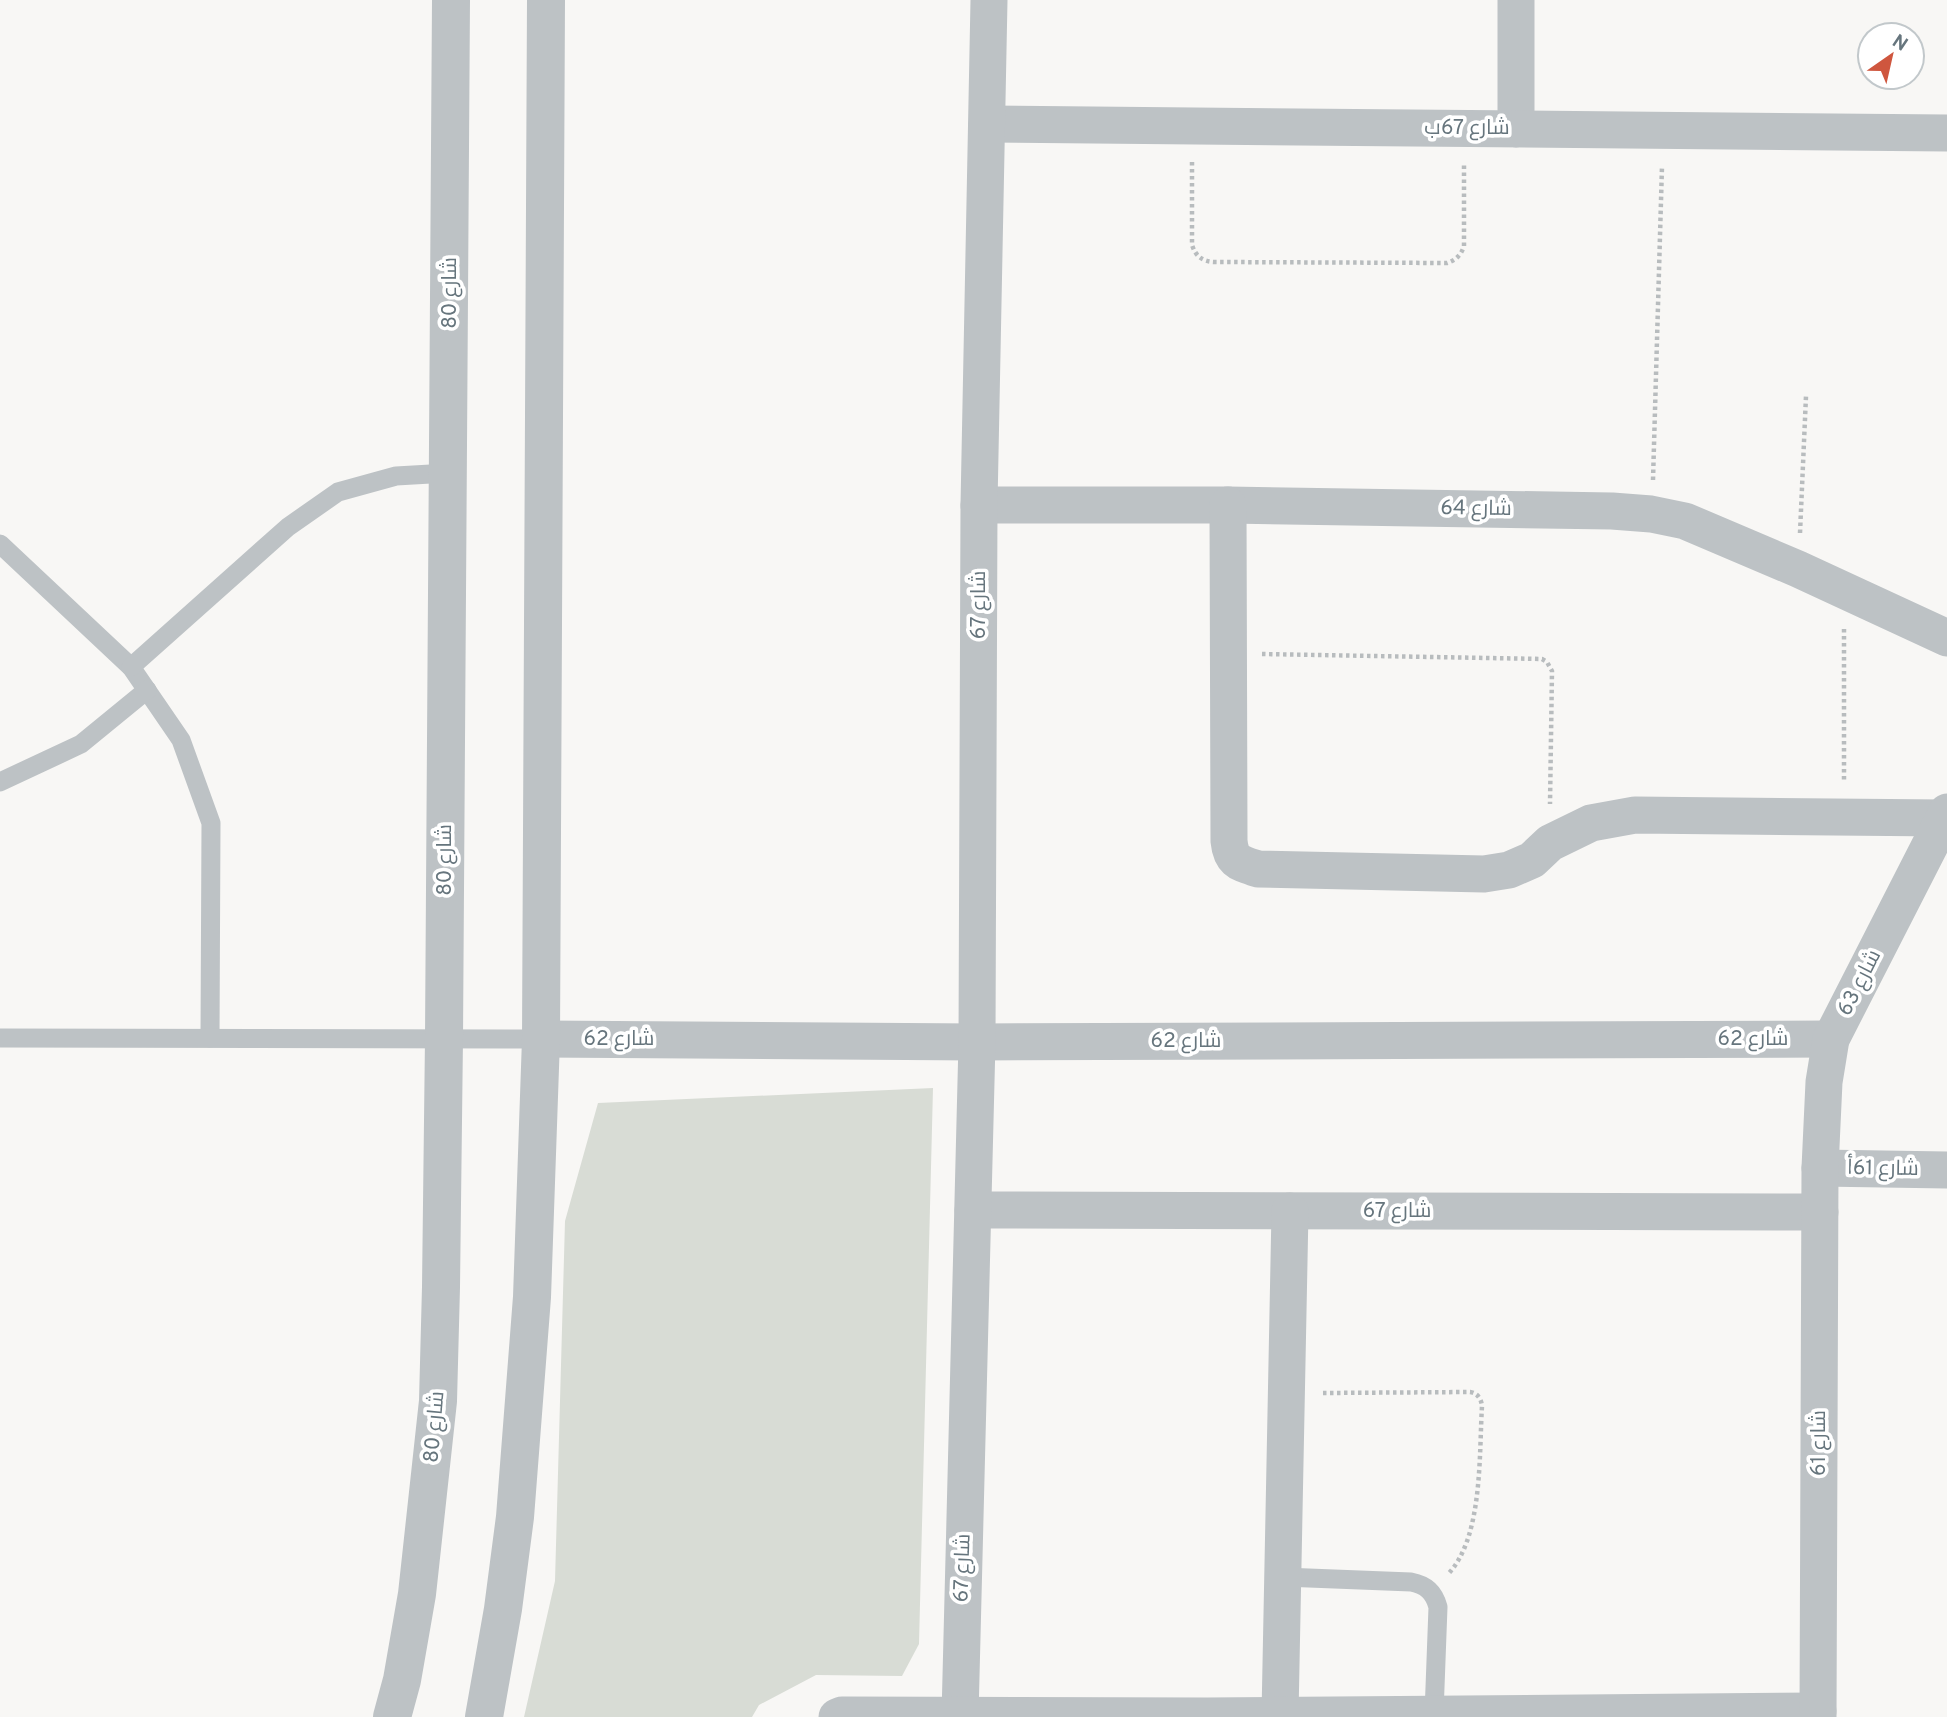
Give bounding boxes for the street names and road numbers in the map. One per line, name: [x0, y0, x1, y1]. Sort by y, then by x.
street label: شارع 67ب: [1424, 115, 1510, 142]
street label: شارع 80: [437, 257, 464, 329]
street label: شارع 64: [1440, 495, 1512, 523]
street label: شارع 67: [966, 571, 993, 639]
street label: شارع 80: [432, 824, 459, 896]
street label: شارع 63: [1832, 945, 1888, 1021]
street label: شارع 62: [583, 1026, 655, 1053]
street label: شارع 62: [1717, 1026, 1789, 1053]
street label: شارع 62: [1150, 1028, 1222, 1055]
street label: شارع 61أ: [1847, 1154, 1919, 1183]
street label: شارع 67: [1363, 1198, 1431, 1225]
street label: شارع 80: [418, 1390, 452, 1464]
street label: شارع 61: [1806, 1410, 1833, 1476]
street label: شارع 67: [948, 1533, 978, 1603]

